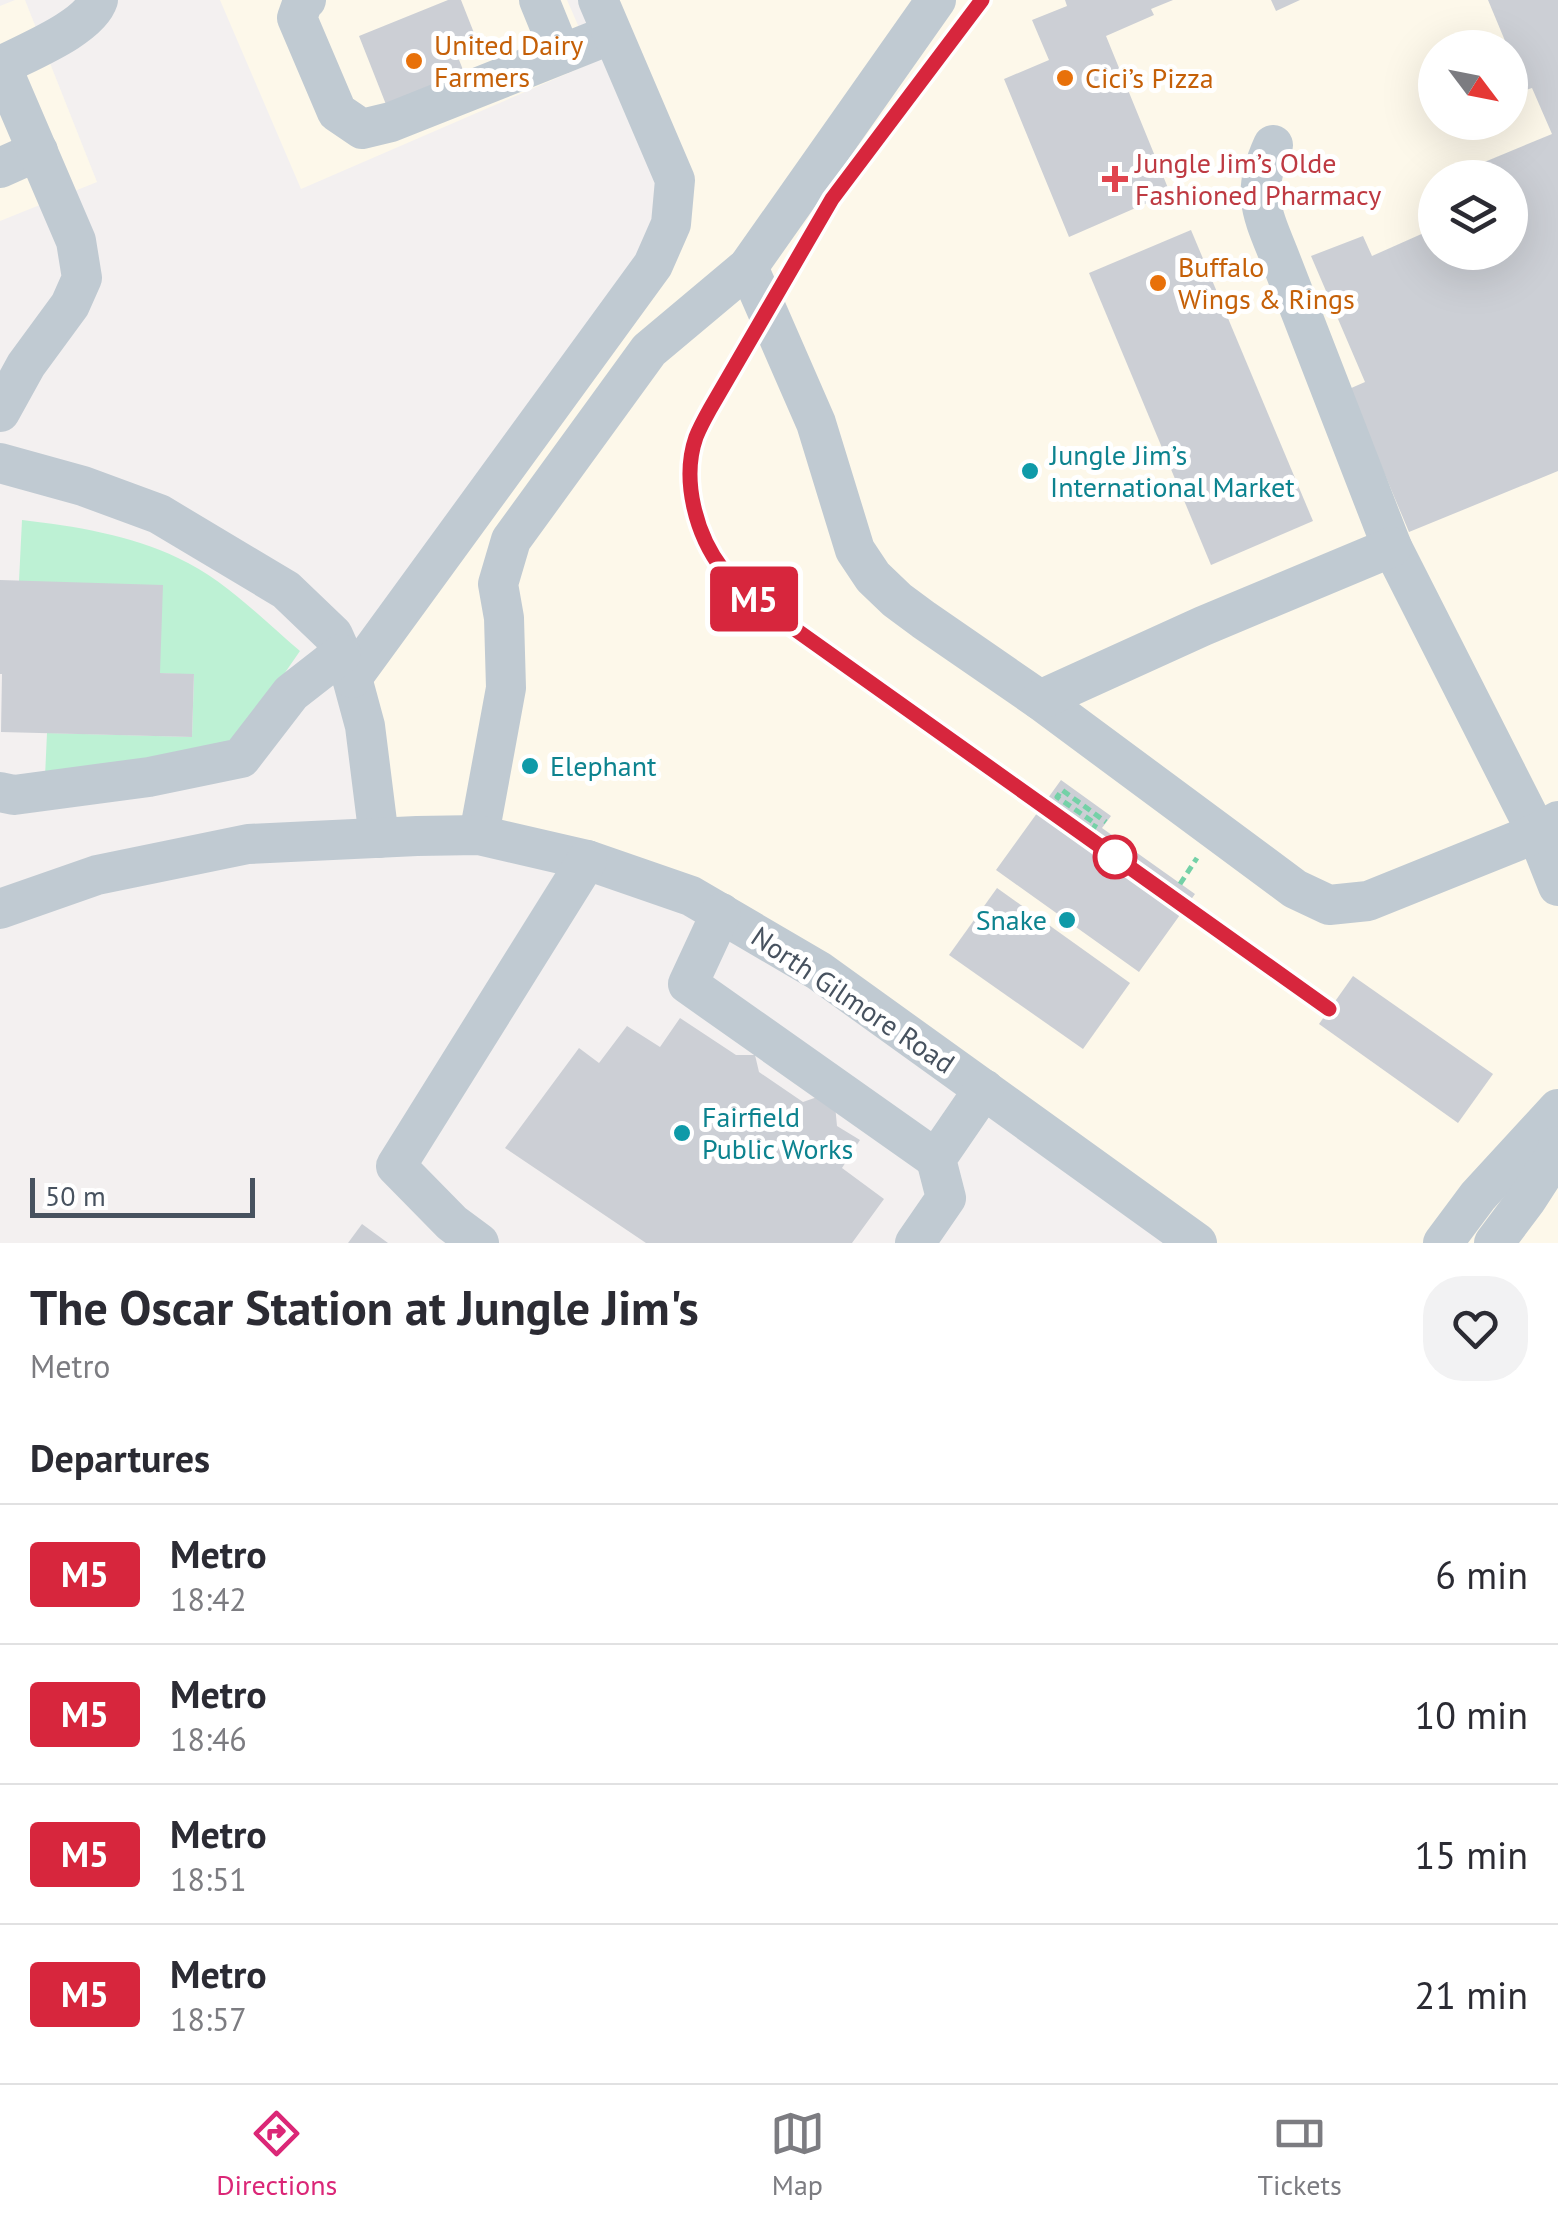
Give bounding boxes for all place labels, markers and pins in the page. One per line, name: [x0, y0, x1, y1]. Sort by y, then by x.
place label: United Dairy Farmers: [434, 26, 583, 95]
marker: United Dairy Farmers: [403, 50, 425, 72]
place label: Cici’s Pizza: [1085, 59, 1214, 96]
marker: Cici’s Pizza: [1054, 67, 1076, 89]
place label: Jungle Jim’s Olde Fashioned Pharmacy: [1134, 144, 1381, 213]
marker: Jungle Jim’s Olde Fashioned Pharmacy: [1104, 168, 1126, 190]
place label: Buffalo Wings & Rings: [1178, 248, 1355, 317]
marker: Buffalo Wings & Rings: [1147, 272, 1169, 294]
place label: Jungle Jim’s International Market: [1049, 436, 1295, 505]
marker: Jungle Jim’s International Market: [1019, 460, 1041, 482]
place label: Elephant: [550, 747, 657, 784]
marker: Elephant: [519, 755, 541, 777]
unlabelled marker: [1094, 836, 1136, 878]
place label: Snake: [976, 901, 1047, 938]
marker: Snake: [1056, 909, 1078, 931]
place label: Fairfield Public Works: [702, 1098, 853, 1167]
marker: Fairfield Public Works: [671, 1122, 693, 1144]

